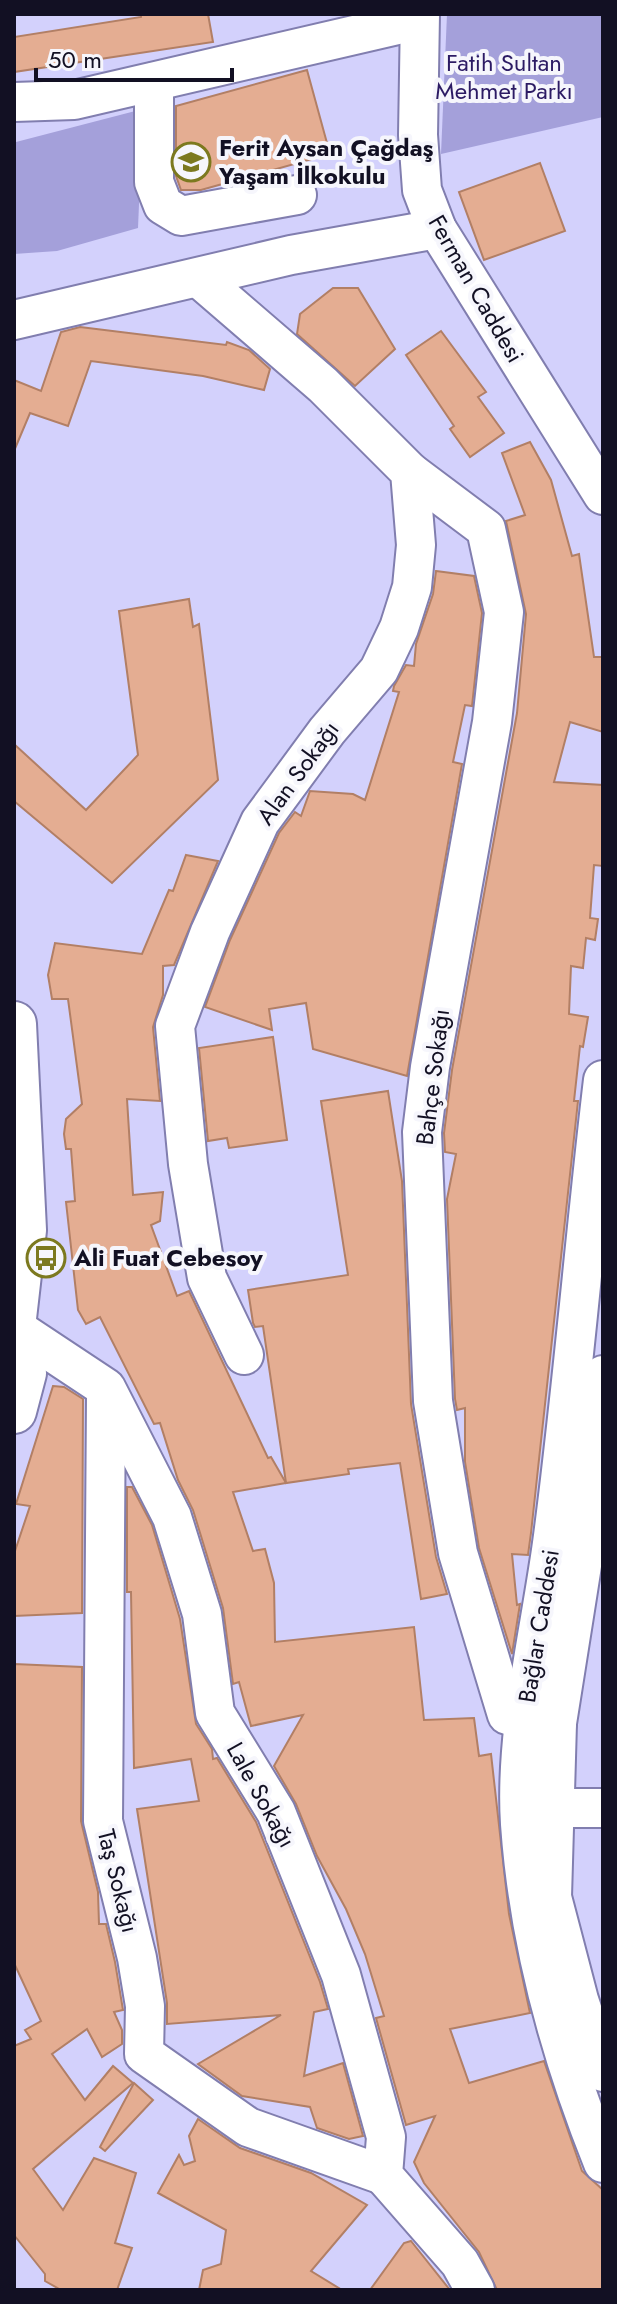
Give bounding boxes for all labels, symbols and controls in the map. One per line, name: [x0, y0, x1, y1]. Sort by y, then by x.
scale bar: [36, 32, 232, 82]
text: 50 m: [48, 42, 102, 77]
park label: Fatih Sultan Mehmet Parkı: [435, 45, 573, 108]
place label: Ferit Aysan Çağdaş Yaşam İlkokulu: [218, 130, 434, 193]
school or university icon: Ferit Aysan Çağdaş Yaşam İlkokulu: [170, 141, 212, 183]
street label: Ferman Caddesi: [420, 208, 533, 369]
street label: Alan Sokağı: [248, 713, 347, 832]
street label: Bahçe Sokağı: [407, 1007, 458, 1147]
bus stop icon: Ali Fuat Cebesoy: [25, 1237, 67, 1279]
place label: Ali Fuat Cebesoy: [73, 1240, 263, 1275]
street label: Bağlar Caddesi: [509, 1547, 568, 1705]
street label: Lale Sokağı: [218, 1736, 305, 1854]
street label: Taş Sokağı: [89, 1825, 148, 1936]

